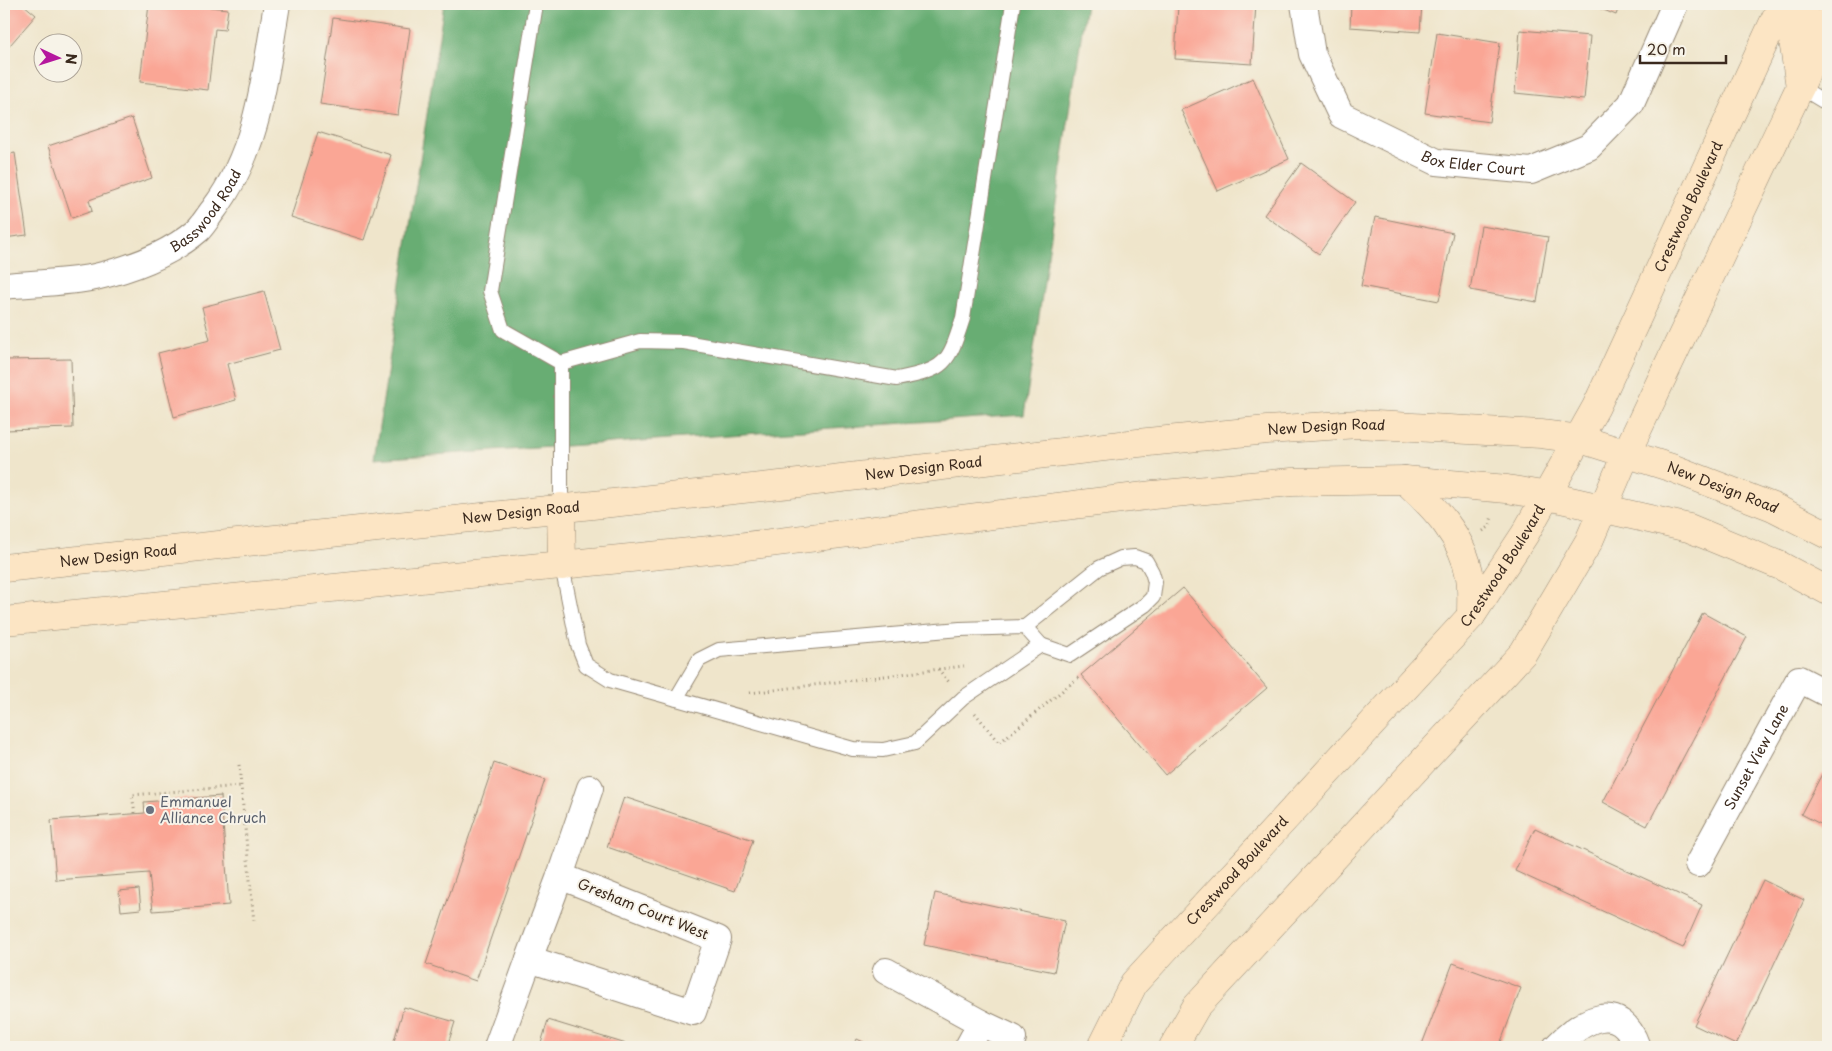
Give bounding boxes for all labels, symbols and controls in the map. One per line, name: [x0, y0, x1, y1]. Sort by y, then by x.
north arrow: [32, 32, 82, 82]
scale bar: [1640, 32, 1726, 64]
text: 20 m: [1647, 37, 1686, 60]
text: N: [61, 53, 82, 65]
street label: Crestwood Boulevard: [1649, 137, 1728, 276]
street label: Box Elder Court: [1418, 145, 1526, 180]
street label: Basswood Road: [165, 166, 246, 257]
street label: New Design Road: [1267, 413, 1386, 440]
street label: New Design Road: [864, 450, 983, 485]
street label: New Design Road: [1664, 456, 1782, 518]
street label: New Design Road: [461, 496, 581, 529]
street label: Crestwood Boulevard: [1455, 500, 1550, 632]
street label: New Design Road: [58, 539, 178, 572]
street label: Sunset View Lane: [1719, 700, 1794, 813]
place label: Emmanuel Alliance Chruch: [160, 791, 266, 828]
marker: Emmanuel Alliance Chruch: [144, 804, 156, 816]
street label: Crestwood Boulevard: [1181, 811, 1293, 930]
street label: Gresham Court West: [575, 873, 712, 944]

